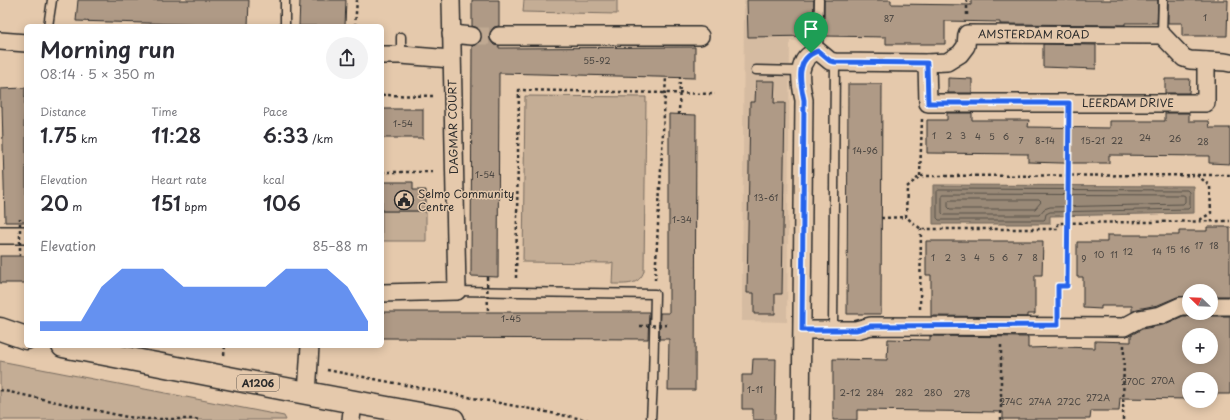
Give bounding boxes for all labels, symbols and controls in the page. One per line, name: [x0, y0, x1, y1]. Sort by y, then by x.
house number: 1: [1203, 10, 1207, 24]
house number: 87: [884, 11, 894, 25]
pin: [794, 12, 828, 53]
icon: arrive: [800, 18, 822, 40]
street label: AMSTERDAM ROAD: [978, 25, 1090, 43]
text: Morning run: [40, 32, 175, 65]
button: share: [326, 37, 368, 79]
house number: 55-92: [583, 53, 611, 67]
text: 08:14 · 5 × 350 m: [40, 64, 155, 83]
street label: DAGMAR COURT: [443, 79, 462, 175]
street label: LEERDAM DRIVE: [1082, 94, 1174, 111]
text: Distance: [40, 103, 86, 120]
text: Time: [151, 103, 177, 120]
text: Pace: [263, 103, 287, 120]
house number: 1-54: [393, 116, 413, 130]
text: 1.75: [40, 120, 77, 150]
text: 11:28: [151, 120, 201, 150]
text: 6:33: [263, 120, 309, 150]
house number: 1: [932, 128, 936, 142]
house number: 2: [946, 128, 952, 142]
house number: 3: [960, 128, 966, 142]
house number: 4: [975, 129, 981, 143]
house number: 5: [989, 129, 995, 143]
house number: 6: [1003, 129, 1009, 143]
text: km: [77, 130, 98, 147]
text: /km: [309, 130, 333, 147]
house number: 24: [1139, 130, 1151, 144]
house number: 26: [1169, 131, 1181, 145]
house number: 7: [1018, 133, 1024, 147]
house number: 8-14: [1035, 133, 1055, 147]
house number: 15-21: [1081, 133, 1105, 147]
house number: 22: [1111, 133, 1123, 147]
house number: 28: [1197, 134, 1209, 148]
house number: 14-96: [852, 143, 878, 157]
house number: 1-54: [475, 167, 495, 181]
text: Elevation: [40, 171, 87, 188]
text: Heart rate: [151, 171, 207, 188]
text: kcal: [263, 171, 285, 188]
place label: Selmo Community Centre: [418, 185, 514, 215]
text: 20: [40, 188, 69, 218]
text: 151: [151, 188, 181, 218]
text: 106: [263, 188, 301, 218]
public building icon: Selmo Community Centre: [393, 189, 415, 211]
house number: 13-61: [754, 190, 778, 204]
text: m: [69, 198, 82, 215]
text: bpm: [181, 198, 207, 215]
house number: 1-34: [672, 212, 692, 226]
text: Elevation: [40, 236, 96, 255]
text: 85–88 m: [312, 236, 368, 255]
house number: 17: [1195, 238, 1204, 252]
house number: 18: [1209, 238, 1219, 252]
house number: 15: [1166, 242, 1176, 256]
house number: 16: [1180, 242, 1190, 256]
house number: 12: [1123, 244, 1133, 258]
house number: 14: [1152, 244, 1162, 258]
house number: 10: [1094, 247, 1105, 261]
house number: 11: [1110, 247, 1118, 261]
house number: 1: [931, 250, 935, 264]
house number: 2: [945, 250, 951, 264]
house number: 3: [960, 250, 966, 264]
house number: 4: [974, 250, 980, 264]
house number: 5: [989, 250, 995, 264]
house number: 6: [1002, 250, 1008, 264]
house number: 7: [1017, 250, 1023, 264]
house number: 8: [1032, 250, 1038, 264]
house number: 9: [1081, 251, 1087, 265]
north arrow: [1182, 284, 1218, 320]
map controls: [1182, 284, 1218, 408]
house number: 1-45: [501, 311, 521, 325]
button: +: [1182, 328, 1218, 364]
button: −: [1182, 372, 1218, 408]
house number: 270A: [1151, 373, 1175, 387]
house number: 270C: [1121, 374, 1145, 388]
road number: A1206: [237, 375, 279, 391]
house number: 1-11: [747, 382, 763, 396]
house number: 2-12: [839, 385, 861, 399]
house number: 284: [866, 385, 884, 399]
house number: 282: [895, 385, 913, 399]
house number: 280: [924, 385, 943, 399]
house number: 278: [954, 386, 971, 400]
house number: 272A: [1086, 390, 1110, 404]
house number: 274C: [999, 394, 1023, 408]
house number: 274A: [1028, 394, 1052, 408]
house number: 272C: [1057, 394, 1081, 408]

